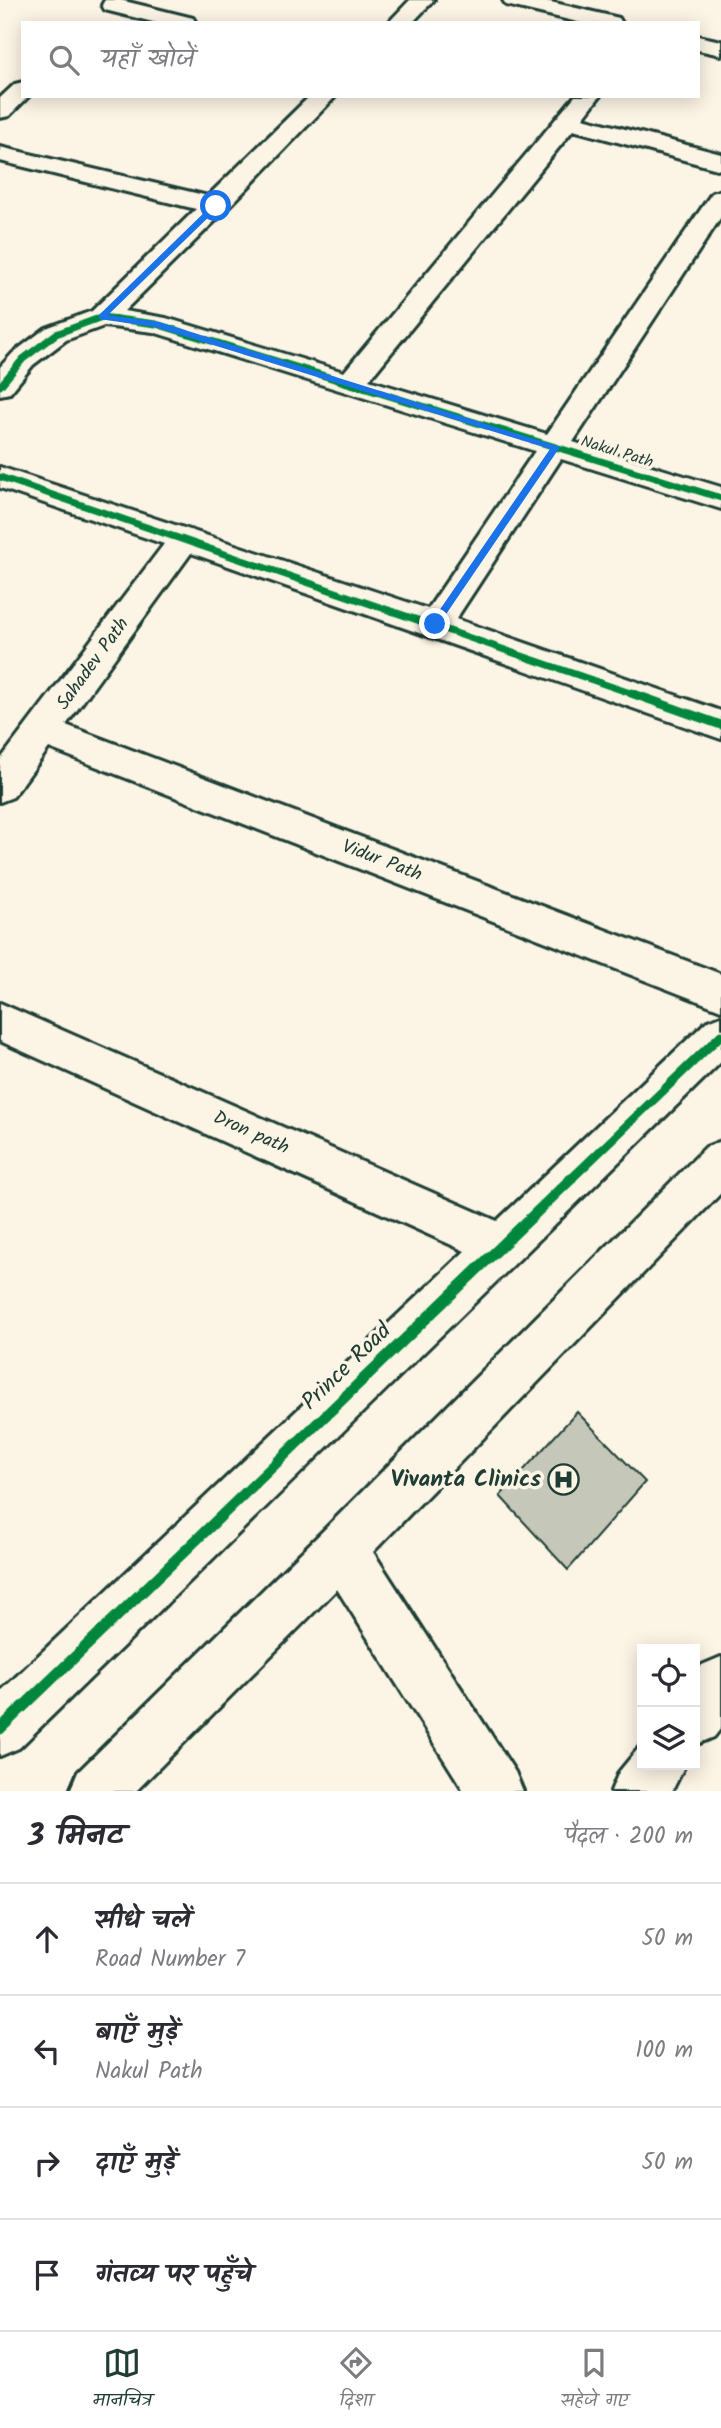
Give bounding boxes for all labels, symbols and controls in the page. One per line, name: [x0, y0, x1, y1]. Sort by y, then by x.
search box: [21, 21, 700, 98]
text: यहाँ खोजें: [101, 39, 195, 81]
icon: search: [45, 41, 83, 79]
route start: [200, 190, 231, 221]
street label: Nakul Path: [578, 429, 656, 475]
route end: [419, 608, 450, 639]
street label: Sahadev Path: [49, 611, 137, 717]
street label: Vidur Path: [337, 832, 427, 890]
street label: Dron path: [208, 1103, 294, 1163]
street label: Prince Road: [294, 1314, 401, 1419]
place label: Vivanta Clinics: [391, 1462, 541, 1498]
hospital icon: Vivanta Clinics: [547, 1463, 581, 1497]
map controls: [637, 1644, 700, 1770]
button: locate: [637, 1644, 700, 1707]
button: layers: [637, 1707, 700, 1770]
text: 3 मिनट: [28, 1813, 124, 1861]
text: पैदल · 200 m: [564, 1819, 693, 1855]
text: सीधे चलें: [95, 1900, 191, 1942]
icon: ahead: [28, 1920, 66, 1958]
text: 50 m: [642, 1921, 693, 1957]
text: Road Number 7: [95, 1942, 245, 1978]
text: बाएँ मुड़ें: [95, 2012, 178, 2054]
icon: left: [28, 2032, 66, 2070]
text: 100 m: [635, 2033, 693, 2069]
text: Nakul Path: [95, 2054, 203, 2090]
text: दाएँ मुड़ें: [95, 2142, 176, 2184]
icon: right: [28, 2144, 66, 2182]
text: 50 m: [642, 2145, 693, 2181]
text: गंतव्य पर पहुँचे: [95, 2254, 252, 2296]
icon: arrive: [28, 2256, 66, 2294]
tab: मानचित्र: [93, 2344, 152, 2416]
tab: दिशा: [337, 2344, 375, 2416]
tab: सहेजे गए: [560, 2344, 628, 2416]

